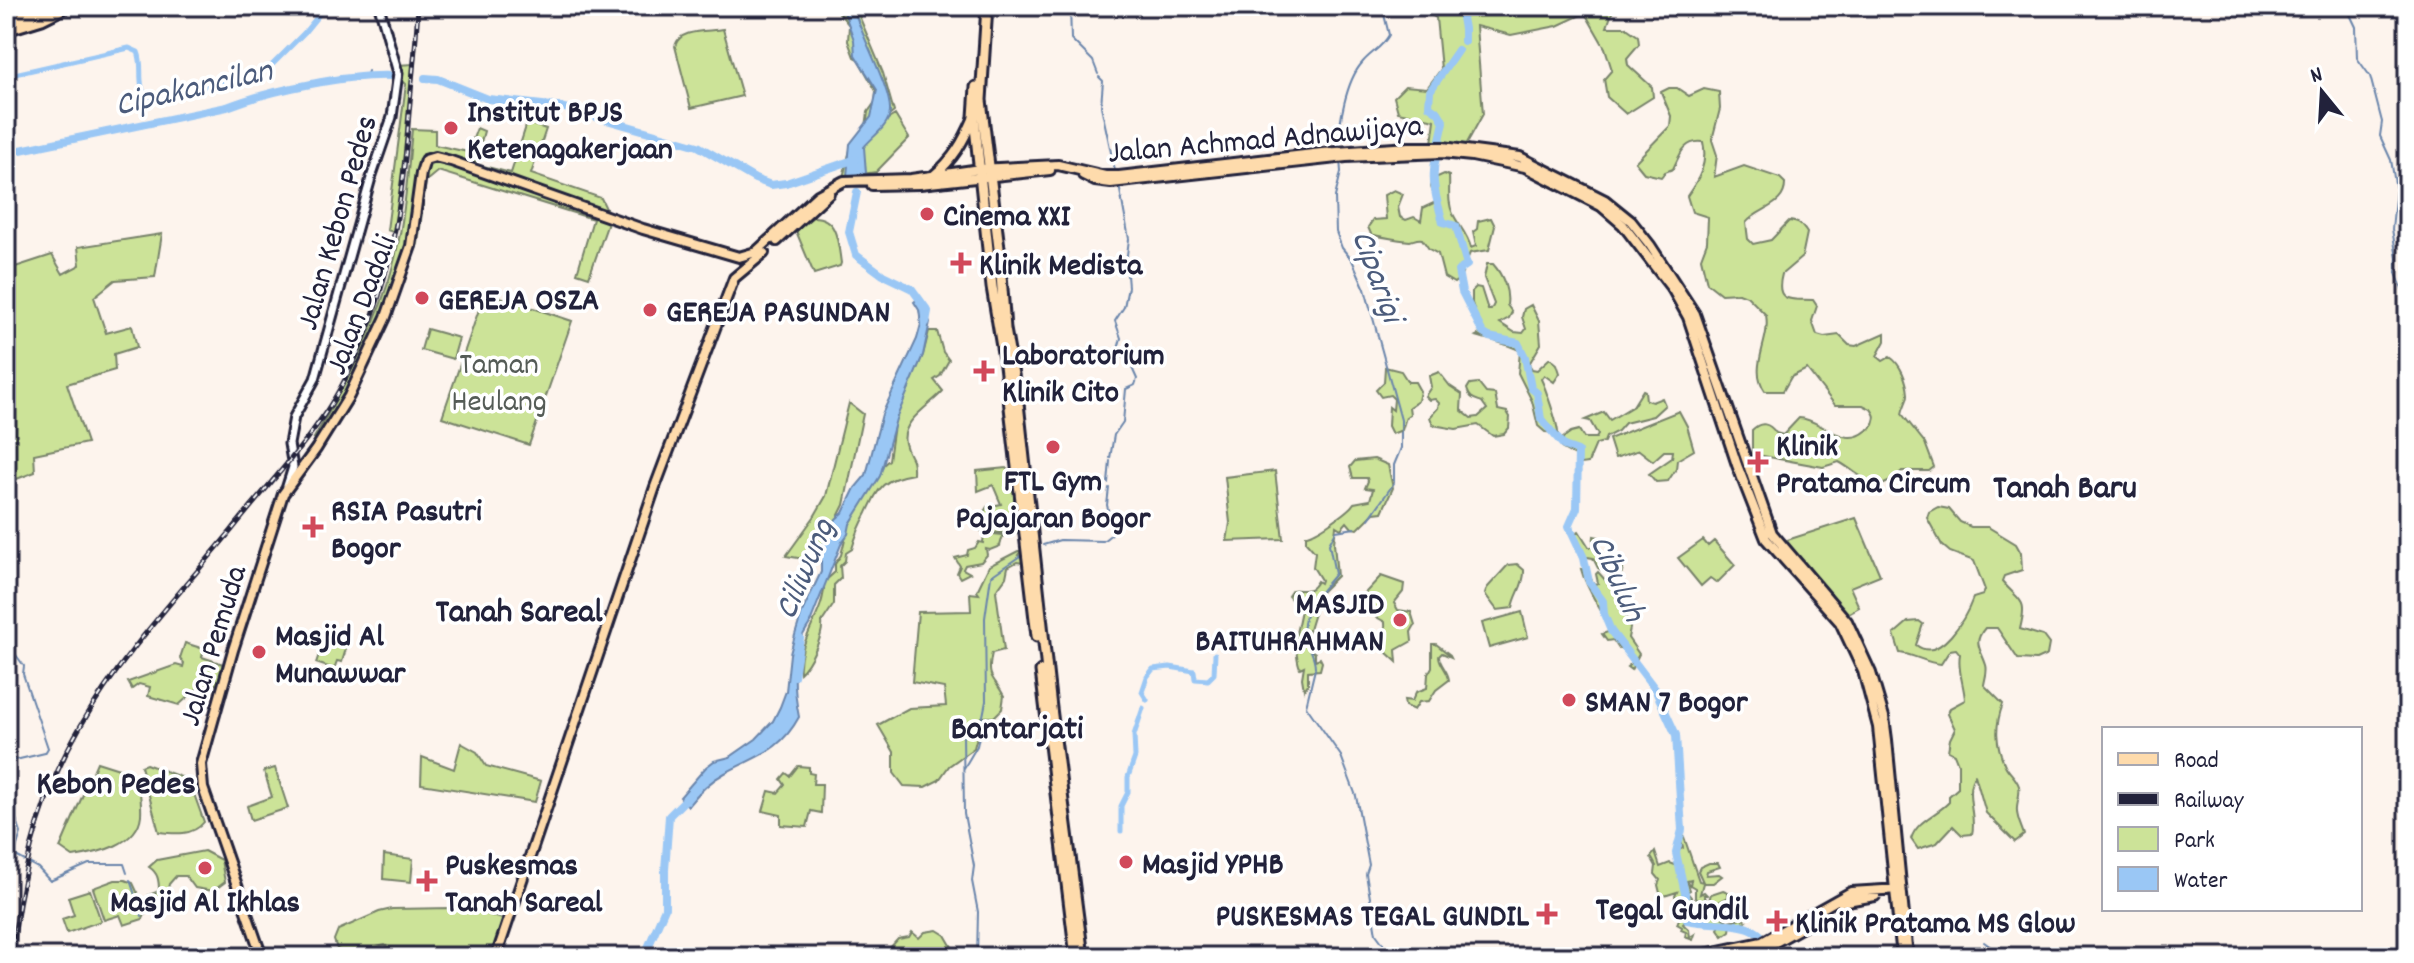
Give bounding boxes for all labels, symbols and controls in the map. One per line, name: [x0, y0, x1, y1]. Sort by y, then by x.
water label: Cipakancilan: [111, 48, 279, 132]
north arrow: [2282, 52, 2362, 132]
text: N: [2307, 60, 2327, 93]
place label: Institut BPJS Ketenagakerjaan: [467, 92, 673, 175]
street label: Jalan Achmad Adnawijaya: [1106, 105, 1426, 179]
street label: Jalan Kebon Pedes: [287, 111, 392, 336]
marker: Institut BPJS Ketenagakerjaan: [442, 119, 460, 137]
place label: Cinema XXI: [943, 196, 1070, 242]
marker: Cinema XXI: [918, 205, 936, 223]
water label: Ciparigi: [1336, 224, 1416, 334]
street label: Jalan Dadali: [316, 229, 411, 382]
place label: Klinik Medista: [979, 245, 1143, 291]
marker: Klinik Medista: [950, 252, 972, 274]
place label: GEREJA OSZA: [438, 280, 599, 326]
marker: GEREJA OSZA: [413, 289, 431, 307]
place label: GEREJA PASUNDAN: [666, 292, 890, 338]
marker: GEREJA PASUNDAN: [641, 301, 659, 319]
place label: Laboratorium Klinik Cito: [1002, 335, 1165, 418]
park label: Taman Heulang: [451, 344, 547, 427]
marker: Laboratorium Klinik Cito: [973, 360, 995, 382]
place label: Klinik Pratama Circum: [1776, 426, 1971, 509]
marker: FTL Gym Pajajaran Bogor: [1044, 438, 1062, 456]
marker: Klinik Pratama Circum: [1747, 451, 1769, 473]
place label: FTL Gym Pajajaran Bogor: [956, 461, 1152, 544]
district label: Tanah Baru: [1993, 466, 2137, 515]
place label: RSIA Pasutri Bogor: [331, 491, 482, 574]
water label: Ciliwung: [764, 511, 850, 628]
marker: RSIA Pasutri Bogor: [302, 516, 324, 538]
water label: Cibuluh: [1574, 528, 1656, 632]
street label: Jalan Pemuda: [170, 560, 262, 732]
place label: MASJID BAITUHRAHMAN: [1195, 584, 1384, 667]
district label: Tanah Sareal: [435, 590, 603, 639]
marker: MASJID BAITUHRAHMAN: [1391, 611, 1409, 629]
place label: Masjid Al Munawwar: [275, 616, 407, 699]
marker: Masjid Al Munawwar: [250, 643, 268, 661]
place label: SMAN 7 Bogor: [1585, 682, 1749, 728]
marker: SMAN 7 Bogor: [1560, 691, 1578, 709]
district label: Bantarjati: [951, 707, 1084, 756]
legend: [2102, 727, 2362, 911]
text: Road: [2174, 745, 2219, 779]
district label: Kebon Pedes: [36, 762, 196, 811]
text: Railway: [2174, 785, 2245, 819]
text: Park: [2174, 825, 2215, 859]
place label: Masjid YPHB: [1142, 844, 1284, 890]
place label: Puskesmas Tanah Sareal: [445, 845, 603, 928]
marker: Masjid YPHB: [1117, 853, 1135, 871]
marker: Masjid Al Ikhlas: [196, 859, 214, 877]
text: Water: [2174, 865, 2227, 899]
marker: Puskesmas Tanah Sareal: [416, 870, 438, 892]
place label: Masjid Al Ikhlas: [110, 882, 300, 928]
district label: Tegal Gundil: [1595, 888, 1749, 937]
place label: PUSKESMAS TEGAL GUNDIL: [1216, 896, 1530, 942]
marker: PUSKESMAS TEGAL GUNDIL: [1536, 903, 1558, 925]
place label: Klinik Pratama MS Glow: [1795, 903, 2076, 949]
marker: Klinik Pratama MS Glow: [1766, 910, 1788, 932]

